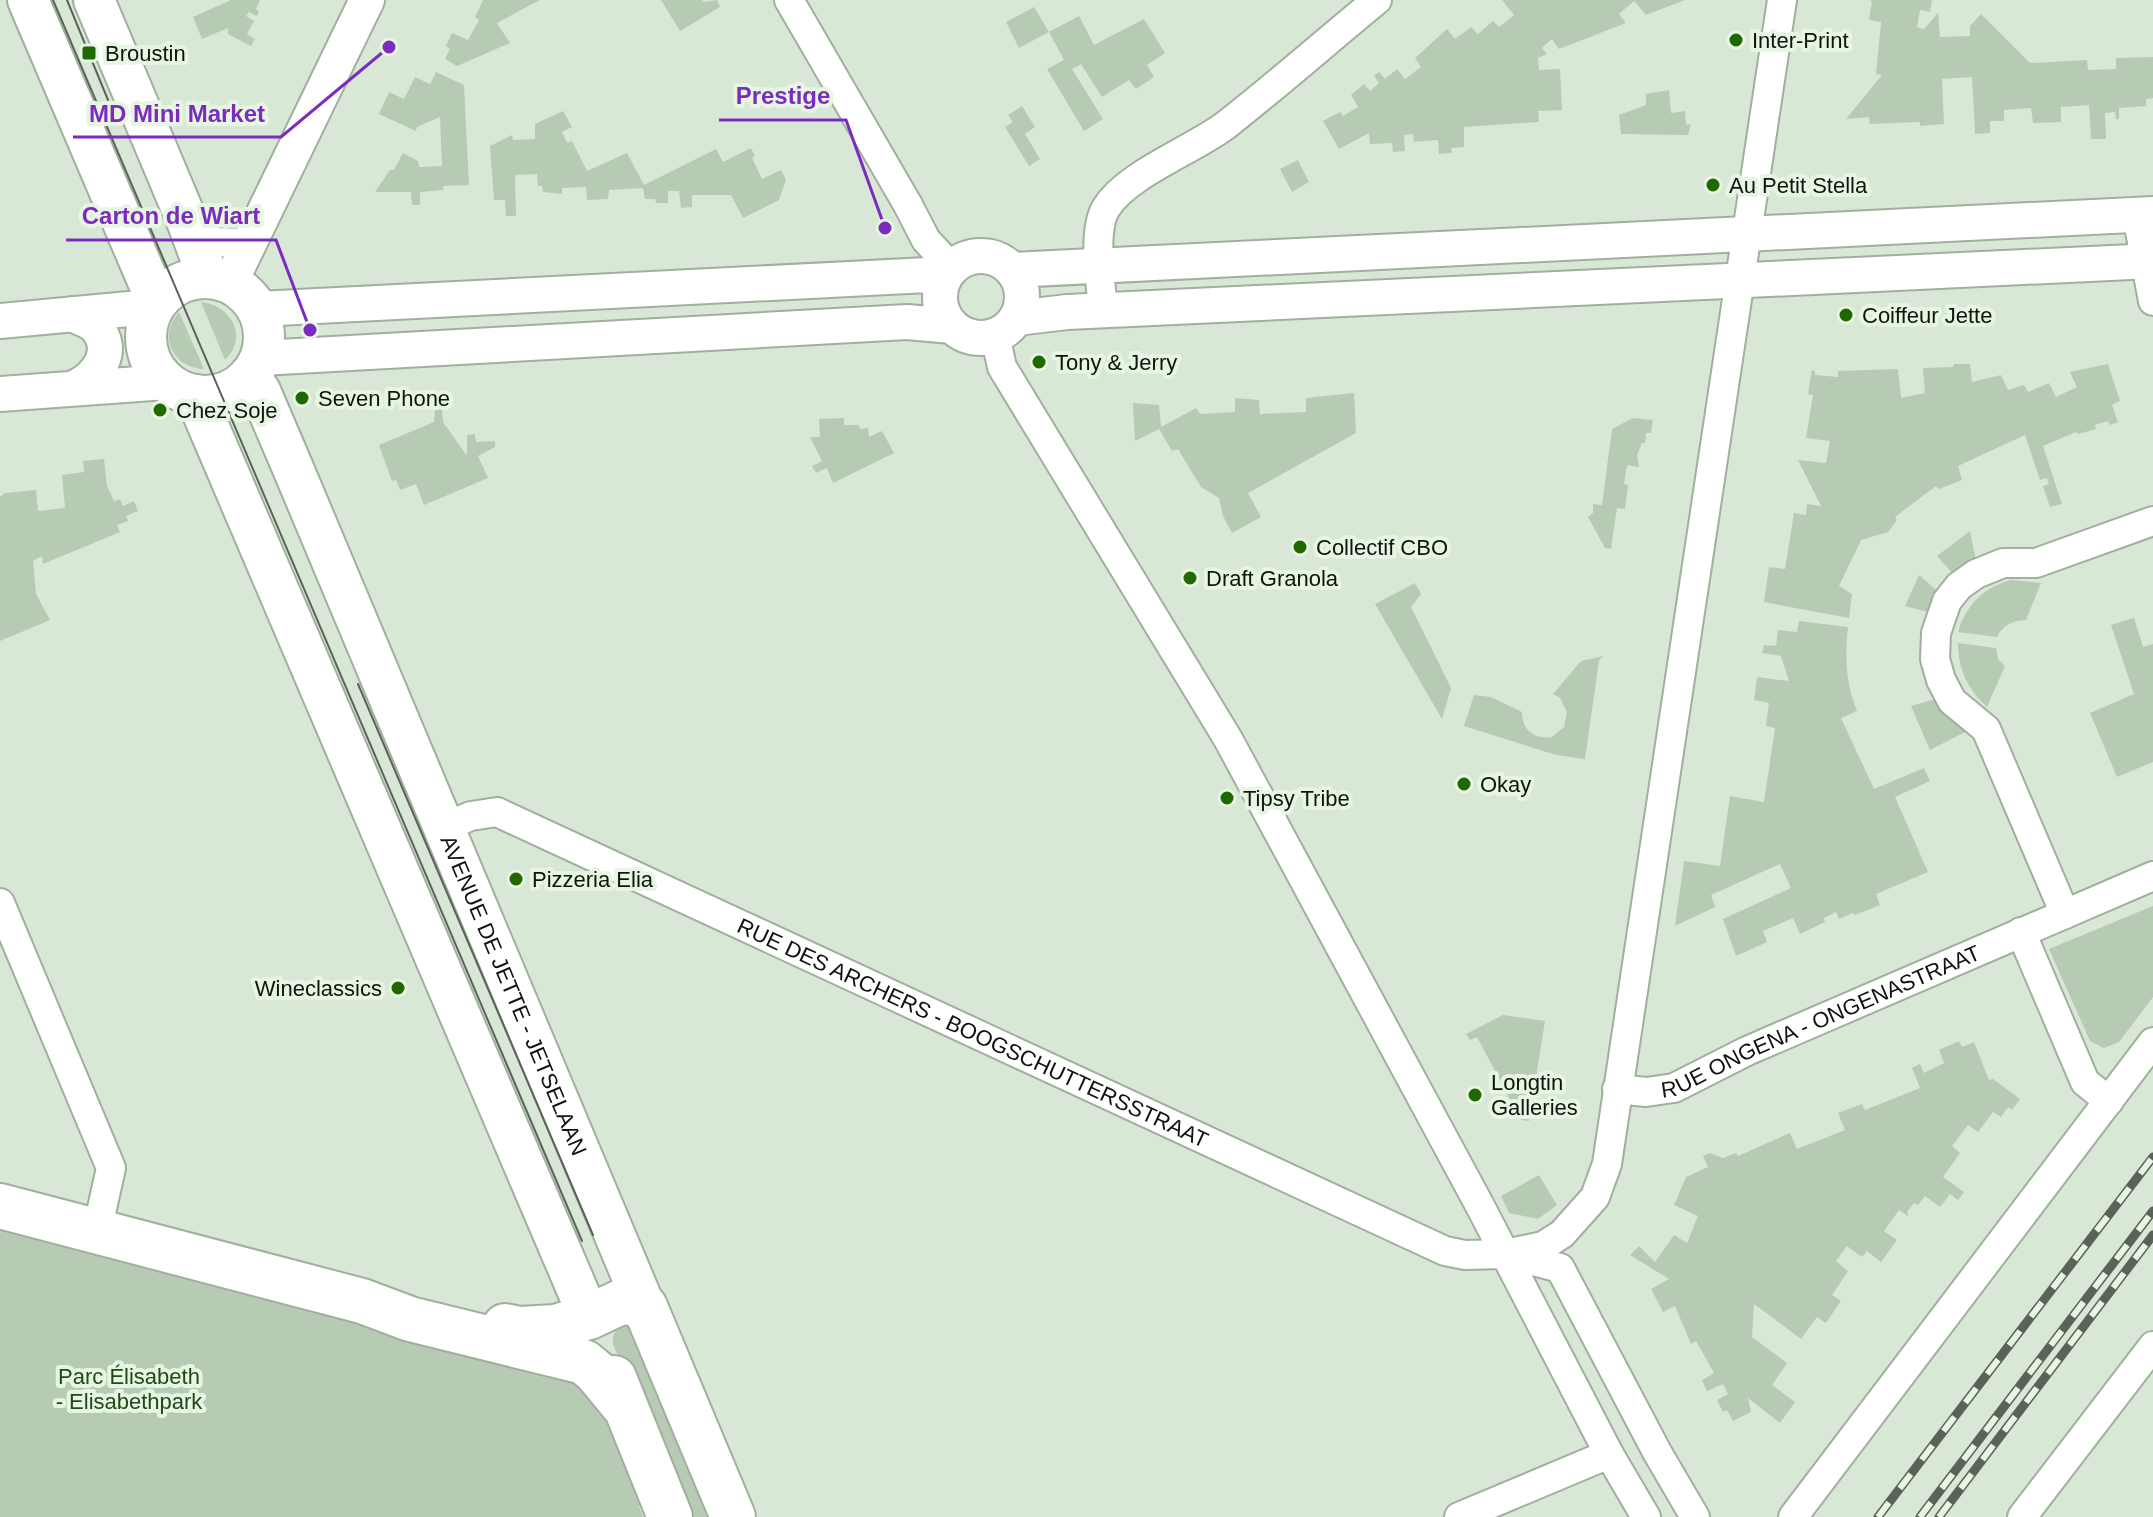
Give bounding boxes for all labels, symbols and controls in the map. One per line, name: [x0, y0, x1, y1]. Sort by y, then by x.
place label: Inter-Print: [1752, 28, 1849, 53]
marker: Inter-Print: [1727, 31, 1745, 49]
place label: Broustin: [105, 41, 186, 66]
marker: Broustin: [80, 44, 98, 62]
callout: Prestige: [719, 72, 846, 120]
text: Prestige: [736, 82, 830, 109]
callout: MD Mini Market: [73, 89, 281, 137]
text: MD Mini Market: [89, 100, 265, 127]
place label: Au Petit Stella: [1729, 173, 1868, 198]
marker: Au Petit Stella: [1704, 176, 1722, 194]
callout: Carton de Wiart: [66, 192, 276, 240]
text: Carton de Wiart: [82, 202, 260, 229]
place label: Coiffeur Jette: [1862, 303, 1992, 328]
marker: Coiffeur Jette: [1837, 306, 1855, 324]
place label: Tony & Jerry: [1055, 350, 1177, 375]
marker: Tony & Jerry: [1030, 353, 1048, 371]
place label: Seven Phone: [318, 386, 450, 411]
marker: Seven Phone: [293, 389, 311, 407]
place label: Chez Soje: [176, 398, 278, 423]
marker: Chez Soje: [151, 401, 169, 419]
place label: Collectif CBO: [1316, 535, 1448, 560]
marker: Collectif CBO: [1291, 538, 1309, 556]
place label: Draft Granola: [1206, 566, 1339, 591]
marker: Draft Granola: [1181, 569, 1199, 587]
place label: Okay: [1480, 772, 1531, 797]
marker: Okay: [1455, 775, 1473, 793]
place label: Tipsy Tribe: [1243, 786, 1350, 811]
marker: Tipsy Tribe: [1218, 789, 1236, 807]
street label: AVENUE DE JETTE - JETSELAAN: [436, 831, 592, 1159]
place label: Pizzeria Elia: [532, 867, 654, 892]
marker: Pizzeria Elia: [507, 870, 525, 888]
street label: RUE DES ARCHERS - BOOGSCHUTTERSSTRAAT: [734, 913, 1212, 1152]
street label: RUE ONGENA - ONGENASTRAAT: [1659, 940, 1984, 1102]
place label: Wineclassics: [255, 976, 382, 1001]
marker: Wineclassics: [389, 979, 407, 997]
place label: Longtin Galleries: [1491, 1070, 1578, 1120]
marker: Longtin Galleries: [1466, 1086, 1484, 1104]
park label: Parc Élisabeth - Elisabethpark: [56, 1364, 203, 1414]

